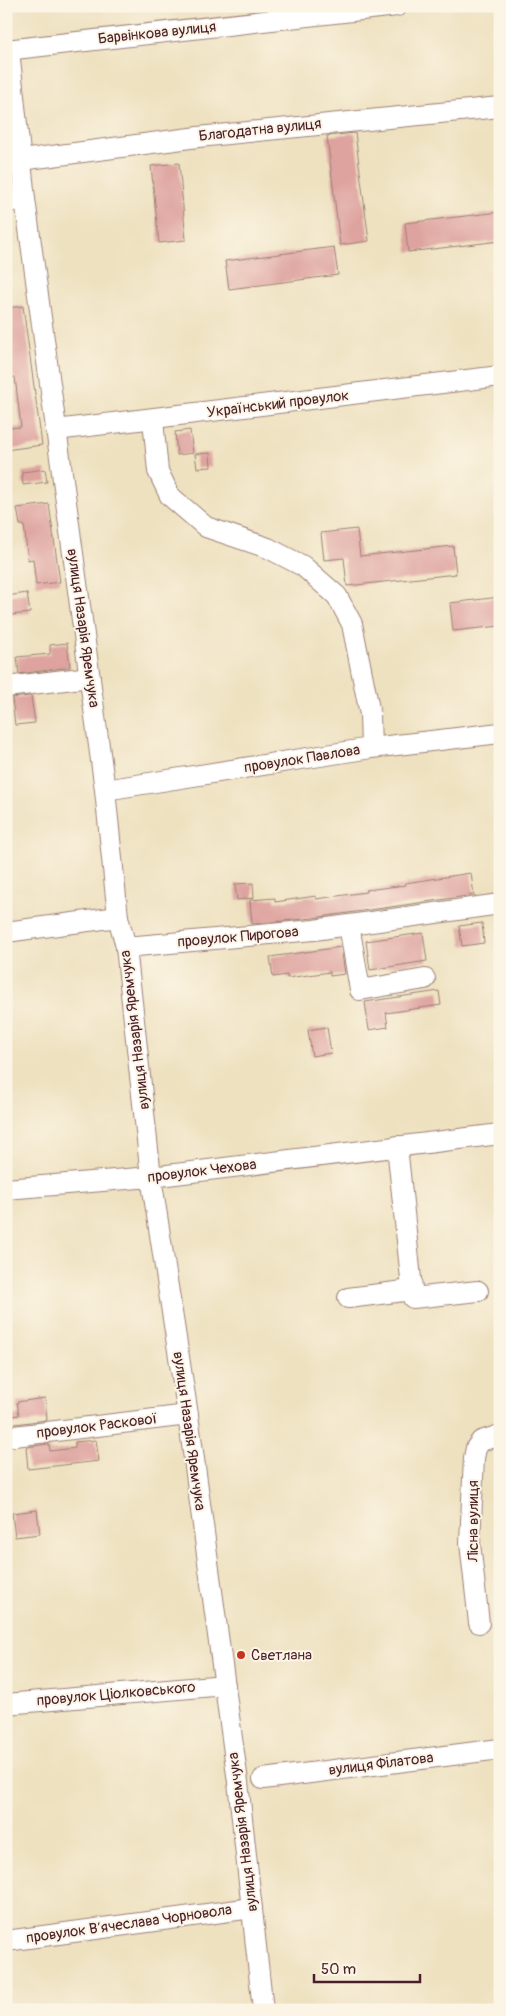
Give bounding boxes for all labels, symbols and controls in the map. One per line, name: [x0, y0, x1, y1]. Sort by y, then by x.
street label: Барвінкова вулиця: [97, 17, 217, 49]
street label: Благодатна вулиця: [198, 114, 322, 146]
street label: Український провулок: [206, 386, 350, 422]
street label: вулиця Назарія Яремчука: [62, 547, 104, 709]
street label: провулок Павлова: [243, 740, 361, 778]
street label: провулок Пирогова: [176, 922, 300, 952]
street label: вулиця Назарія Яремчука: [116, 949, 154, 1111]
street label: провулок Чехова: [146, 1155, 258, 1187]
street label: вулиця Назарія Яремчука: [168, 1350, 210, 1512]
street label: провулок Раскової: [35, 1409, 159, 1443]
street label: Лісна вулиця: [464, 1480, 483, 1563]
place label: Светлана: [251, 1646, 312, 1665]
marker: Светлана: [235, 1649, 247, 1661]
street label: провулок Ціолковського: [36, 1678, 196, 1710]
street label: вулиця Філатова: [327, 1748, 435, 1780]
street label: вулиця Назарія Яремчука: [224, 1751, 262, 1913]
street label: провулок Вʼячеслава Чорновола: [25, 1900, 233, 1948]
scale bar: [314, 1951, 420, 1983]
text: 50 m: [321, 1960, 356, 1979]

